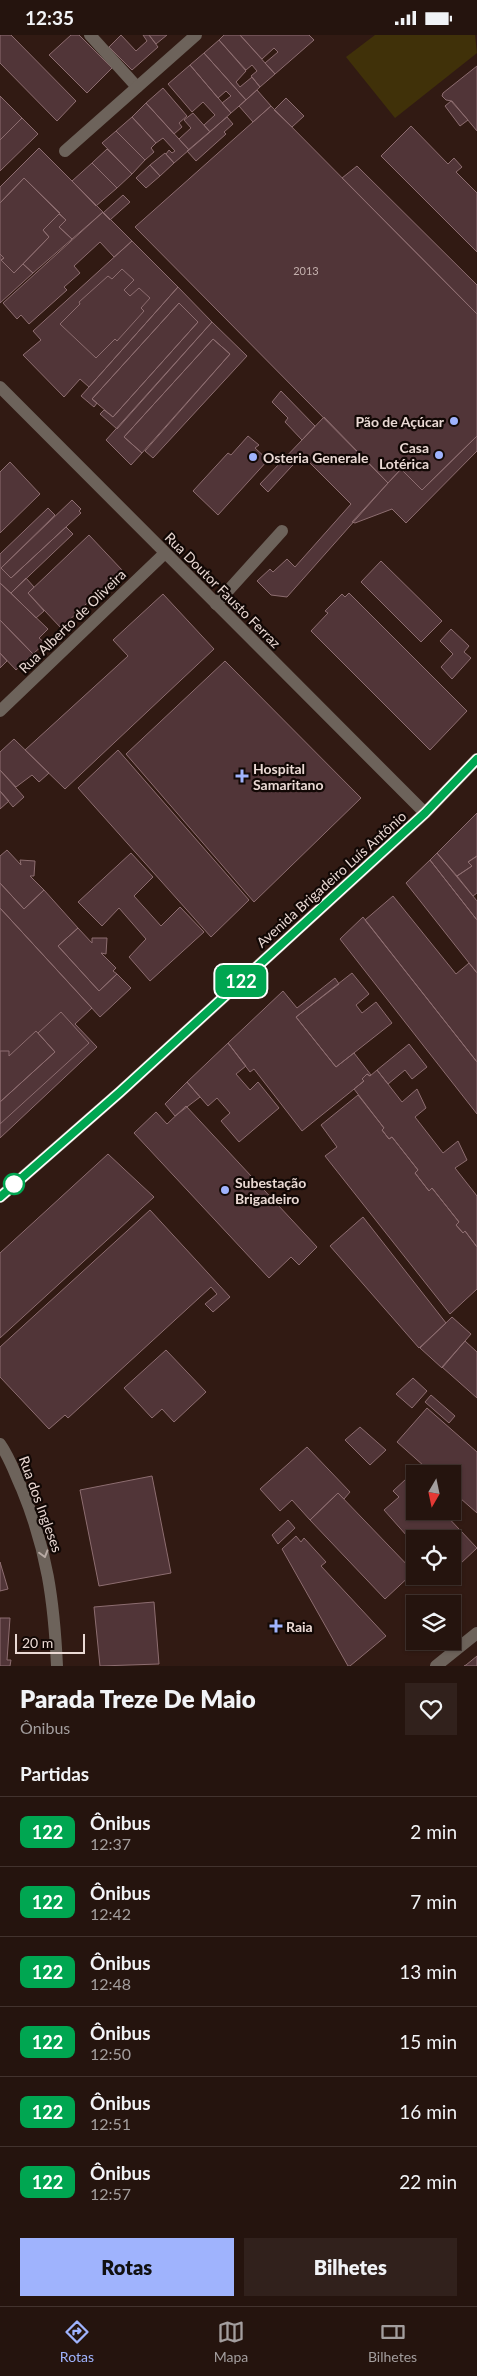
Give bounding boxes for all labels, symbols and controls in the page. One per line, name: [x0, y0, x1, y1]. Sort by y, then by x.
text: 12:35: [25, 6, 74, 29]
house number: 2013: [293, 264, 319, 277]
place label: Pão de Açúcar: [355, 413, 445, 430]
marker: Pão de Açúcar: [448, 415, 460, 427]
place label: Casa Lotérica: [379, 439, 429, 472]
place label: Osteria Generale: [263, 449, 369, 466]
marker: Casa Lotérica: [433, 449, 445, 461]
marker: Osteria Generale: [247, 451, 259, 463]
street label: Rua Doutor Fausto Ferraz: [162, 529, 284, 651]
street label: Rua Alberto de Oliveira: [15, 565, 129, 677]
place label: Hospital Samaritano: [253, 760, 324, 793]
marker: Hospital Samaritano: [235, 769, 249, 783]
street label: Avenida Brigadeiro Luís Antônio: [253, 807, 409, 951]
line badge: 122: [212, 965, 270, 997]
text: 122: [225, 970, 257, 992]
unlabelled marker: [3, 1173, 25, 1195]
place label: Subestação Brigadeiro: [235, 1174, 306, 1207]
marker: Subestação Brigadeiro: [219, 1184, 231, 1196]
street label: Rua dos Ingleses: [16, 1453, 66, 1555]
north arrow: [406, 1465, 461, 1520]
map controls: [406, 1465, 461, 1650]
button: locate: [406, 1530, 461, 1585]
one-way arrow: [38, 1549, 48, 1558]
button: layers: [406, 1595, 461, 1650]
place label: Raia: [286, 1618, 313, 1635]
marker: Raia: [270, 1620, 282, 1632]
scale bar: [15, 1631, 85, 1654]
text: 20 m: [22, 1634, 53, 1651]
button: heart: [405, 1683, 457, 1735]
text: Parada Treze De Maio: [20, 1684, 256, 1713]
text: Ônibus: [20, 1718, 70, 1737]
text: Partidas: [20, 1762, 89, 1785]
text: Ônibus: [90, 1811, 151, 1834]
text: 2 min: [410, 1820, 457, 1843]
text: 122: [32, 1821, 63, 1843]
text: 12:37: [90, 1834, 131, 1853]
text: Ônibus: [90, 1881, 151, 1904]
text: 7 min: [410, 1890, 457, 1913]
text: 122: [32, 1891, 63, 1913]
text: 12:42: [90, 1904, 131, 1923]
text: Ônibus: [90, 1951, 151, 1974]
text: 13 min: [399, 1960, 457, 1983]
text: 122: [32, 1961, 63, 1983]
text: 12:48: [90, 1974, 131, 1993]
text: Ônibus: [90, 2021, 151, 2044]
text: 15 min: [399, 2030, 457, 2053]
text: 122: [32, 2031, 63, 2053]
text: 12:50: [90, 2044, 131, 2063]
text: Ônibus: [90, 2091, 151, 2114]
text: 16 min: [399, 2100, 457, 2123]
text: 122: [32, 2101, 63, 2123]
text: 12:51: [90, 2114, 131, 2133]
text: Ônibus: [90, 2161, 151, 2184]
text: 22 min: [399, 2170, 457, 2193]
text: 122: [32, 2171, 63, 2193]
text: 12:57: [90, 2184, 131, 2203]
button: Rotas: [20, 2238, 234, 2296]
button: Bilhetes: [244, 2238, 457, 2296]
tab: Rotas: [60, 2318, 94, 2365]
tab: Mapa: [214, 2318, 248, 2365]
tab: Bilhetes: [368, 2318, 417, 2365]

